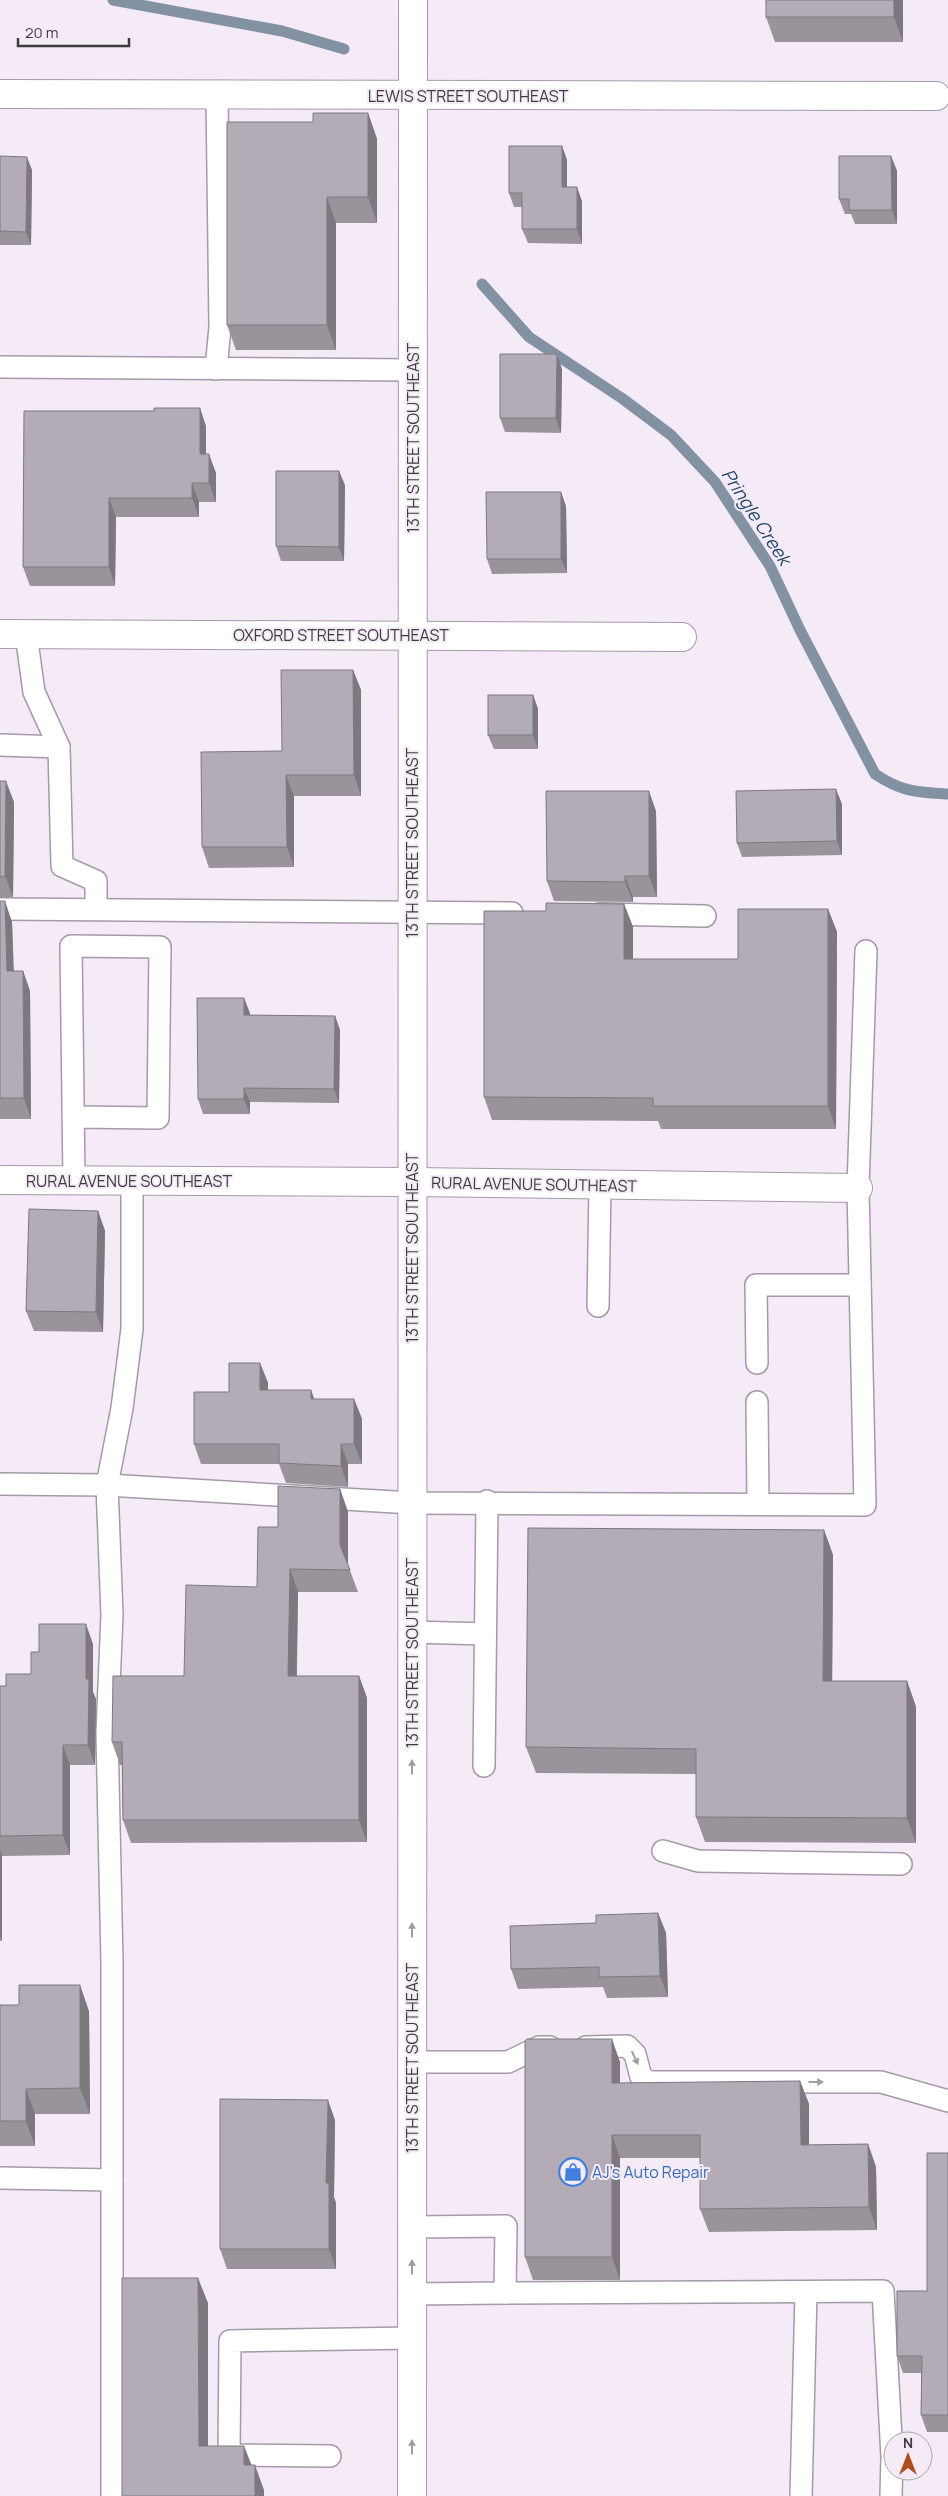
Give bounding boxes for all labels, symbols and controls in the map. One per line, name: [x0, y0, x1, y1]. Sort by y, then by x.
scale bar: [18, 15, 129, 47]
text: 20 m: [25, 22, 58, 43]
street label: LEWIS STREET SOUTHEAST: [368, 85, 569, 107]
street label: 13TH STREET SOUTHEAST: [402, 342, 424, 533]
water label: Pringle Creek: [717, 464, 799, 572]
street label: OXFORD STREET SOUTHEAST: [233, 624, 449, 646]
street label: 13TH STREET SOUTHEAST: [401, 747, 423, 938]
street label: 13TH STREET SOUTHEAST: [401, 1152, 423, 1343]
street label: RURAL AVENUE SOUTHEAST: [26, 1170, 232, 1192]
street label: RURAL AVENUE SOUTHEAST: [431, 1171, 638, 1197]
street label: 13TH STREET SOUTHEAST: [401, 1557, 423, 1748]
one-way arrow: [408, 1759, 416, 1775]
one-way arrow: [408, 1921, 416, 1937]
street label: 13TH STREET SOUTHEAST: [401, 1962, 423, 2153]
one-way arrow: [631, 2051, 639, 2065]
one-way arrow: [809, 2078, 825, 2086]
shop icon: AJ's Auto Repair: [558, 2157, 588, 2187]
place label: AJ's Auto Repair: [592, 2161, 709, 2183]
one-way arrow: [408, 2259, 416, 2275]
north arrow: [883, 2431, 933, 2481]
text: N: [903, 2433, 913, 2452]
one-way arrow: [408, 2439, 416, 2455]

